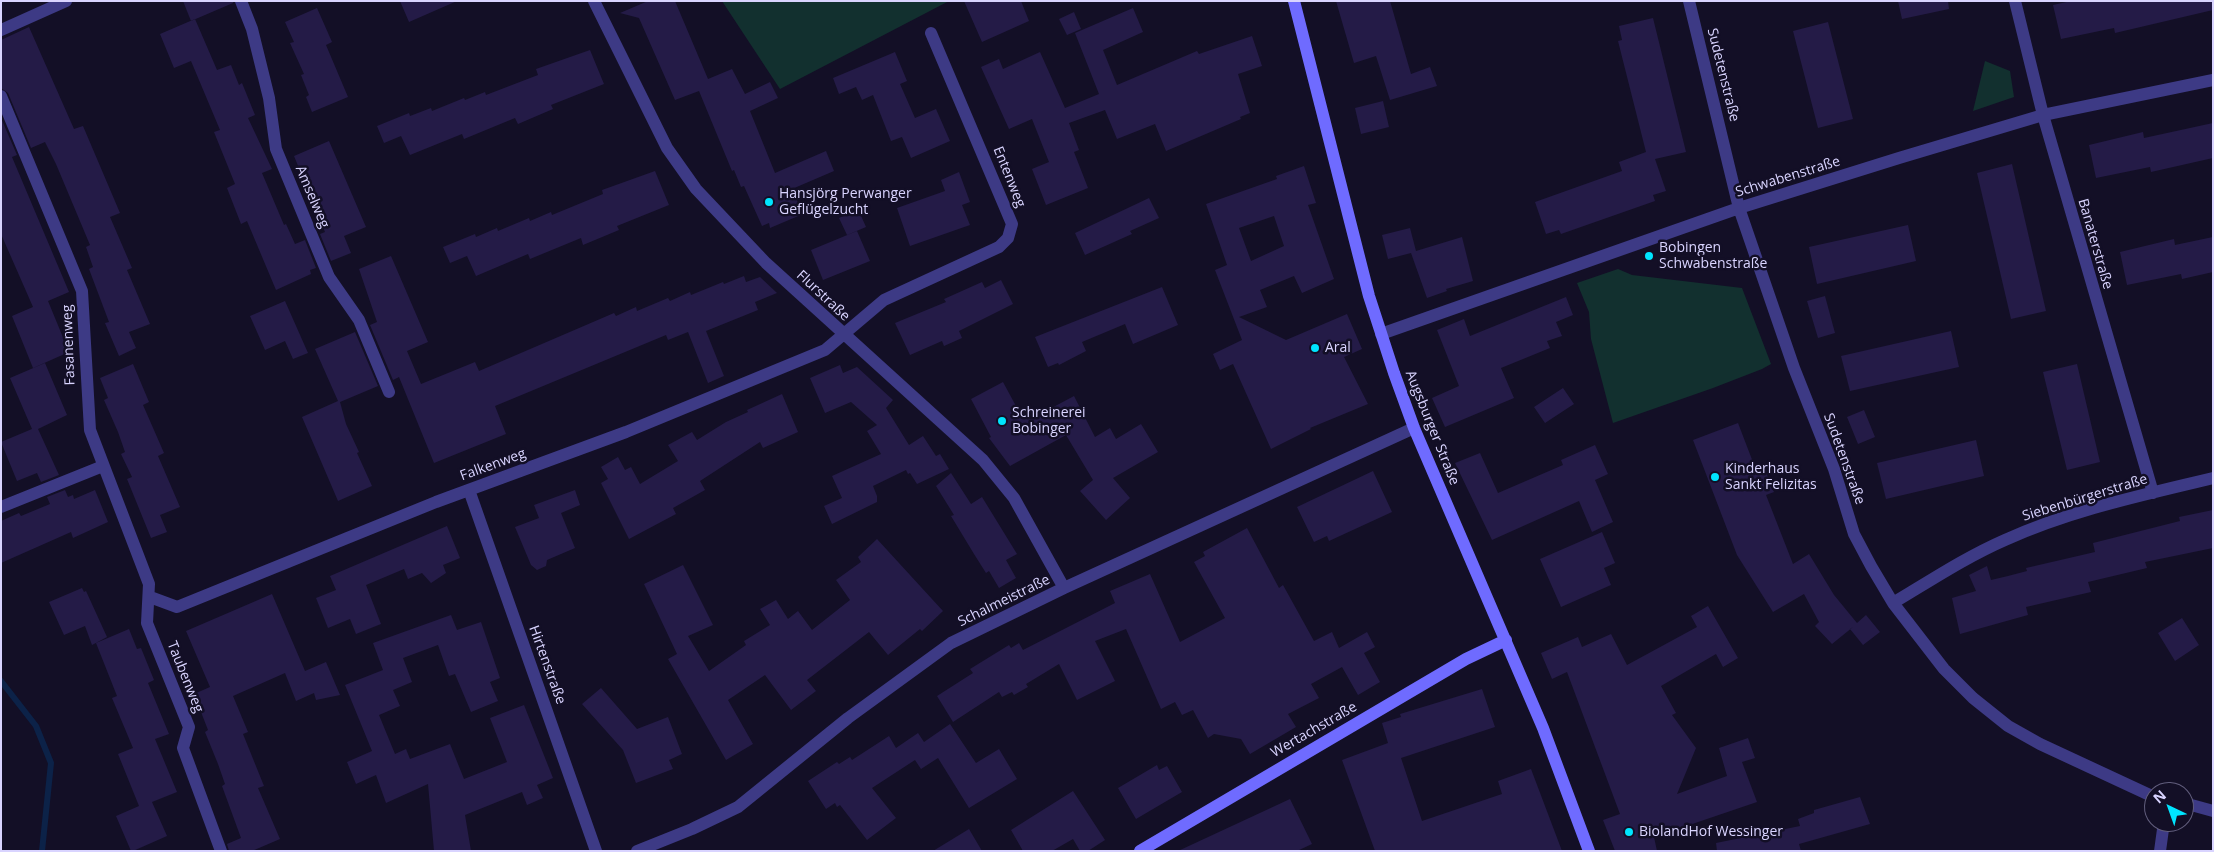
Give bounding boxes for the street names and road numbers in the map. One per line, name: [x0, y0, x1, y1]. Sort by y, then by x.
street label: Sudetenstraße: [1703, 26, 1743, 124]
street label: Entenweg: [989, 144, 1029, 210]
street label: Schwabenstraße: [1734, 153, 1842, 201]
street label: Amselweg: [291, 163, 333, 231]
street label: Banaterstraße: [2074, 197, 2116, 291]
street label: Flurstraße: [793, 267, 853, 325]
street label: Fasanenweg: [59, 304, 79, 386]
street label: Augsburger Straße: [1401, 368, 1463, 488]
street label: Sudetenstraße: [1820, 411, 1868, 507]
street label: Falkenweg: [458, 445, 528, 485]
street label: Siebenbürgerstraße: [2020, 471, 2150, 525]
street label: Schalmeistraße: [955, 571, 1053, 631]
street label: Hirtenstraße: [525, 623, 569, 707]
street label: Taubenweg: [163, 639, 207, 715]
street label: Wertachstraße: [1268, 699, 1360, 761]

